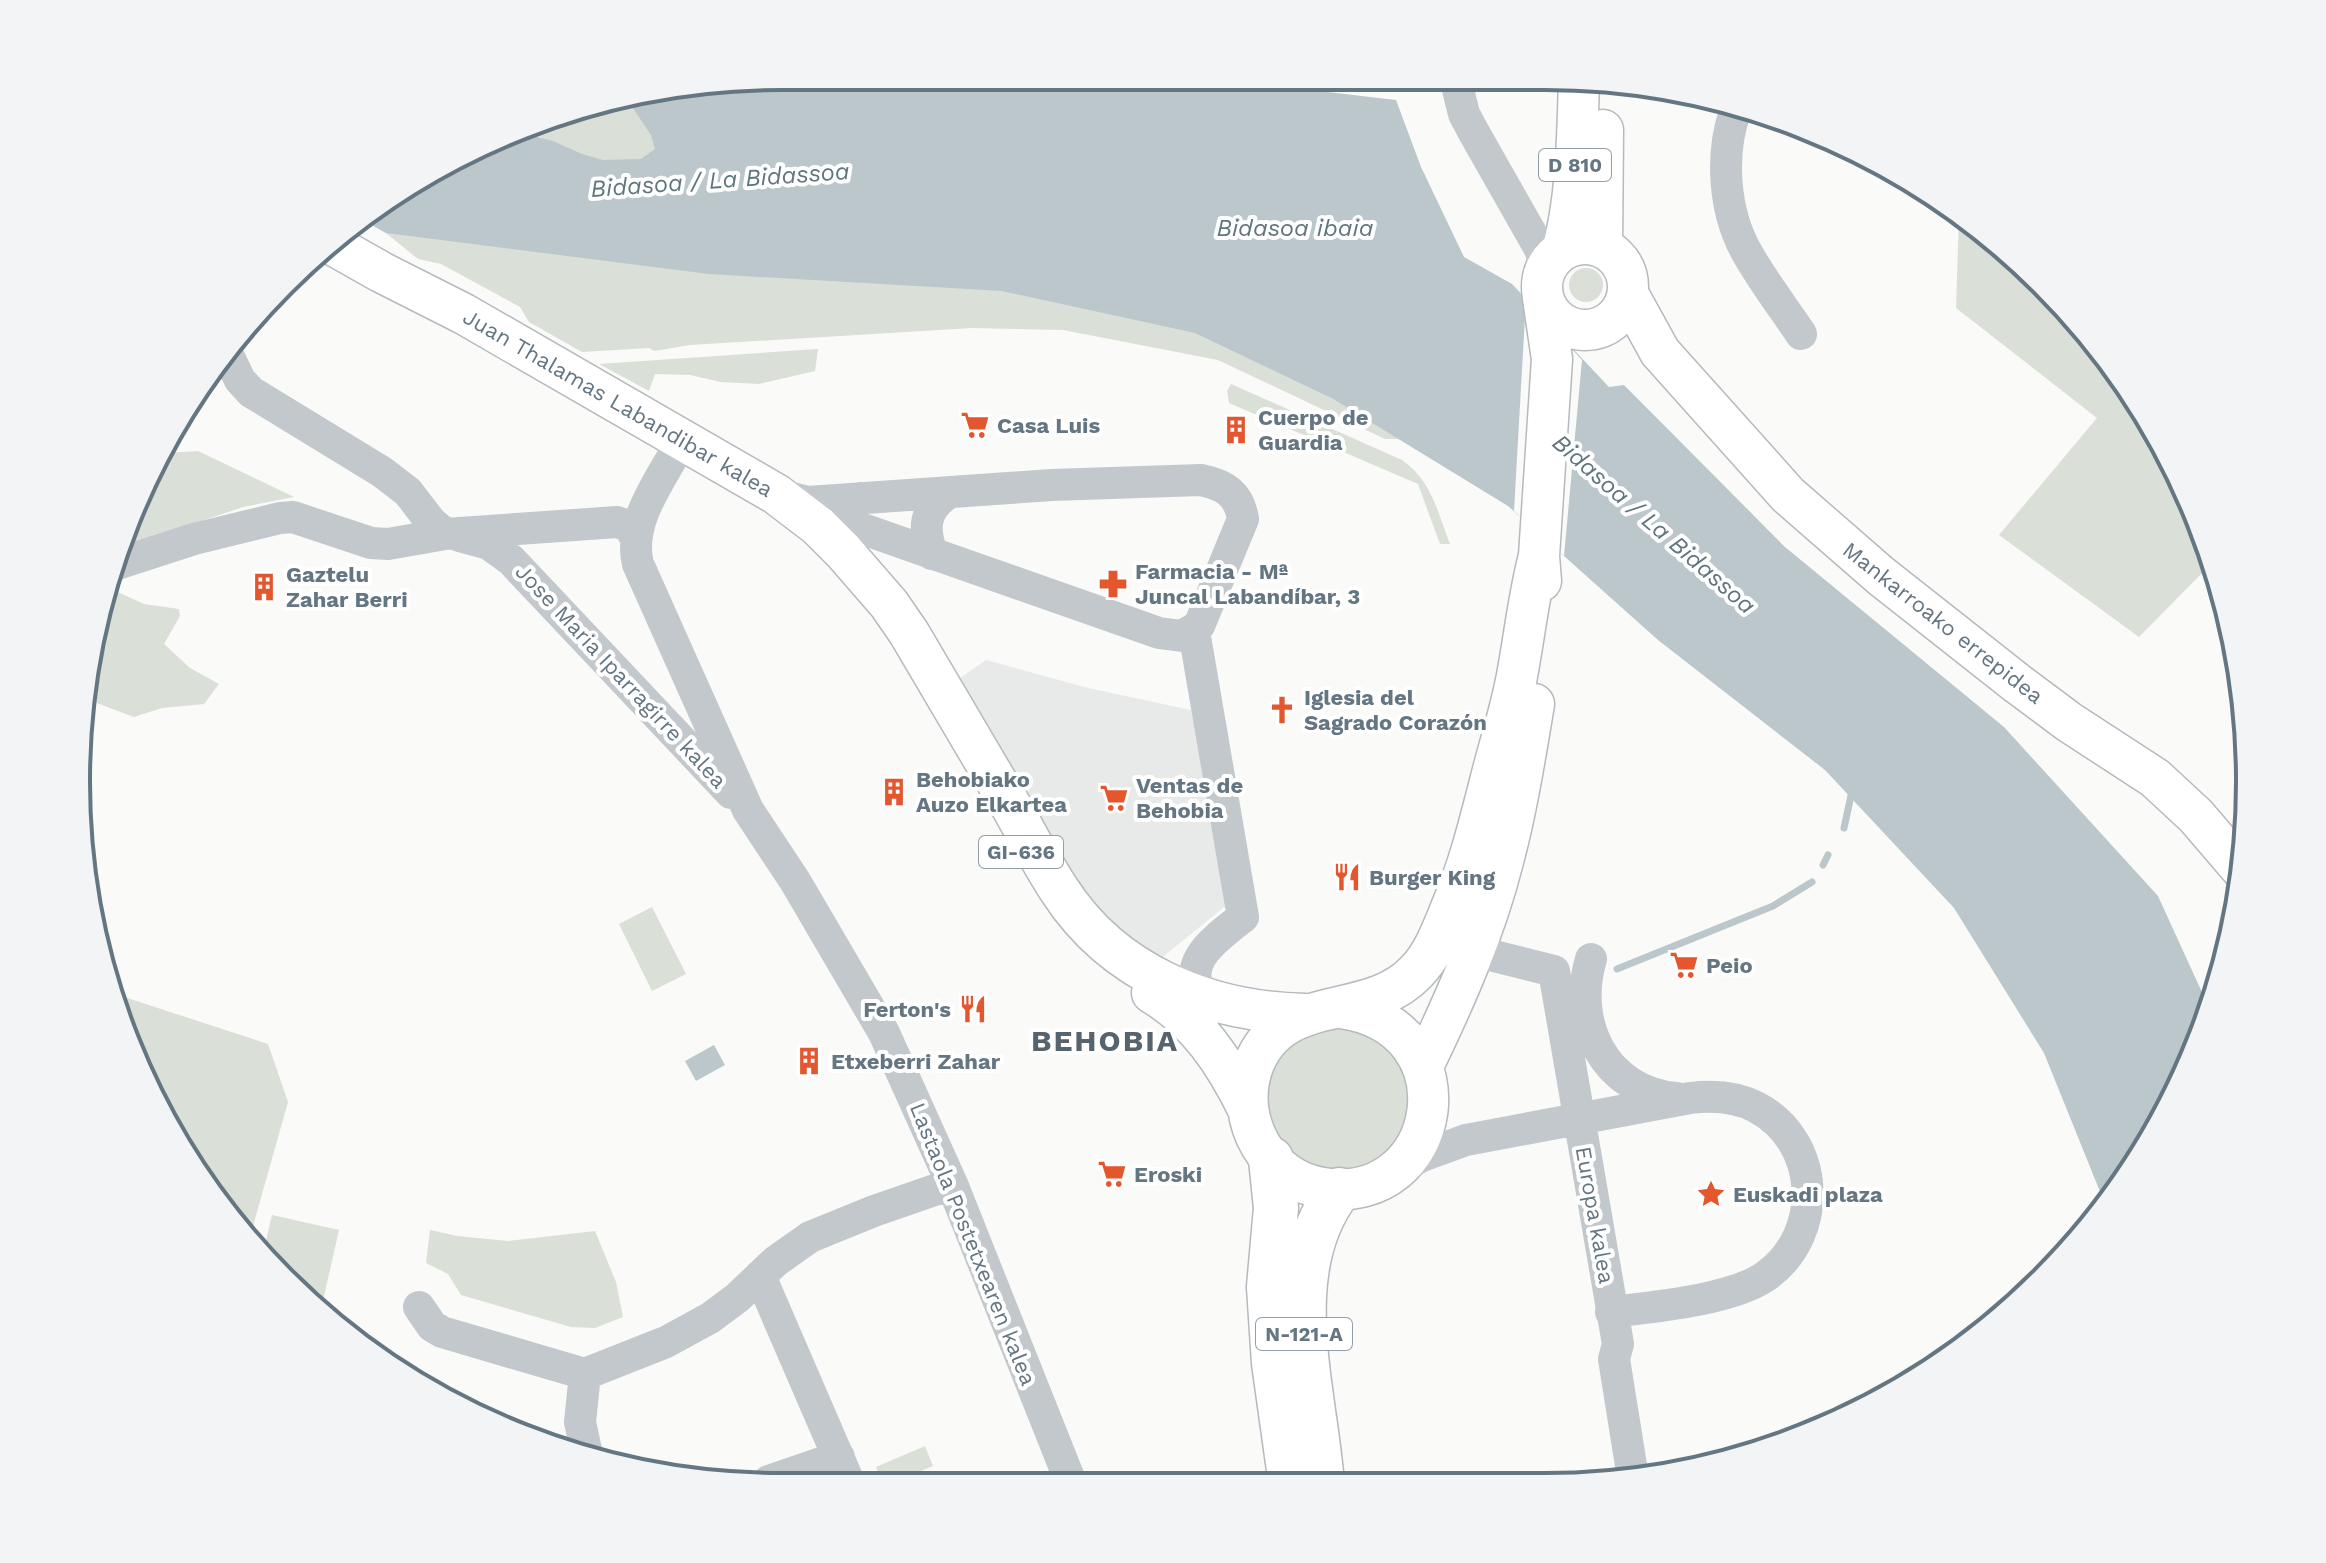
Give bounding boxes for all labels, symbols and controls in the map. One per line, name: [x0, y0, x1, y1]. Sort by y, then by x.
road number: D 810: [1539, 149, 1611, 181]
water label: Bidasoa / La Bidassoa: [590, 157, 851, 203]
water label: Bidasoa ibaia: [1216, 214, 1374, 242]
street label: Juan Thalamas Labandibar kalea: [459, 304, 777, 502]
place label: Cuerpo de Guardia: [1258, 405, 1369, 455]
supermarket icon: Casa Luis: [960, 410, 990, 440]
place label: Casa Luis: [997, 413, 1100, 438]
building icon: Cuerpo de Guardia: [1221, 415, 1251, 445]
water label: Bidasoa / La Bidassoa: [1547, 428, 1761, 620]
street label: Mankarroako errepidea: [1838, 537, 2048, 709]
street label: Jose Maria Iparragirre kalea: [510, 559, 732, 793]
place label: Farmacia - Mª Juncal Labandíbar, 3: [1135, 559, 1360, 609]
place label: Gaztelu Zahar Berri: [286, 562, 408, 612]
pharmacy icon: Farmacia - Mª Juncal Labandíbar, 3: [1098, 569, 1128, 599]
building icon: Gaztelu Zahar Berri: [249, 572, 279, 602]
place label: Iglesia del Sagrado Corazón: [1304, 685, 1487, 735]
church icon: Iglesia del Sagrado Corazón: [1267, 695, 1297, 725]
place label: Behobiako Auzo Elkartea: [916, 767, 1067, 817]
place label: Ventas de Behobia: [1136, 773, 1243, 823]
building icon: Behobiako Auzo Elkartea: [879, 777, 909, 807]
supermarket icon: Ventas de Behobia: [1099, 783, 1129, 813]
road number: GI-636: [979, 836, 1063, 868]
restaurant icon: Burger King: [1332, 862, 1362, 892]
place label: Burger King: [1369, 865, 1496, 890]
supermarket icon: Peio: [1669, 950, 1699, 980]
place label: Peio: [1706, 953, 1753, 978]
restaurant icon: Ferton's: [958, 994, 988, 1024]
place label: Ferton's: [863, 997, 951, 1022]
district label: BEHOBIA: [1031, 1023, 1179, 1058]
building icon: Etxeberri Zahar: [794, 1046, 824, 1076]
place label: Etxeberri Zahar: [831, 1049, 1001, 1074]
street label: Lastaola Postetxearen kalea: [905, 1099, 1041, 1389]
street label: Europa kalea: [1571, 1144, 1619, 1286]
supermarket icon: Eroski: [1097, 1159, 1127, 1189]
place label: Eroski: [1134, 1162, 1202, 1187]
place icon: Euskadi plaza: [1696, 1179, 1726, 1209]
place label: Euskadi plaza: [1733, 1182, 1883, 1207]
road number: N-121-A: [1256, 1318, 1352, 1350]

